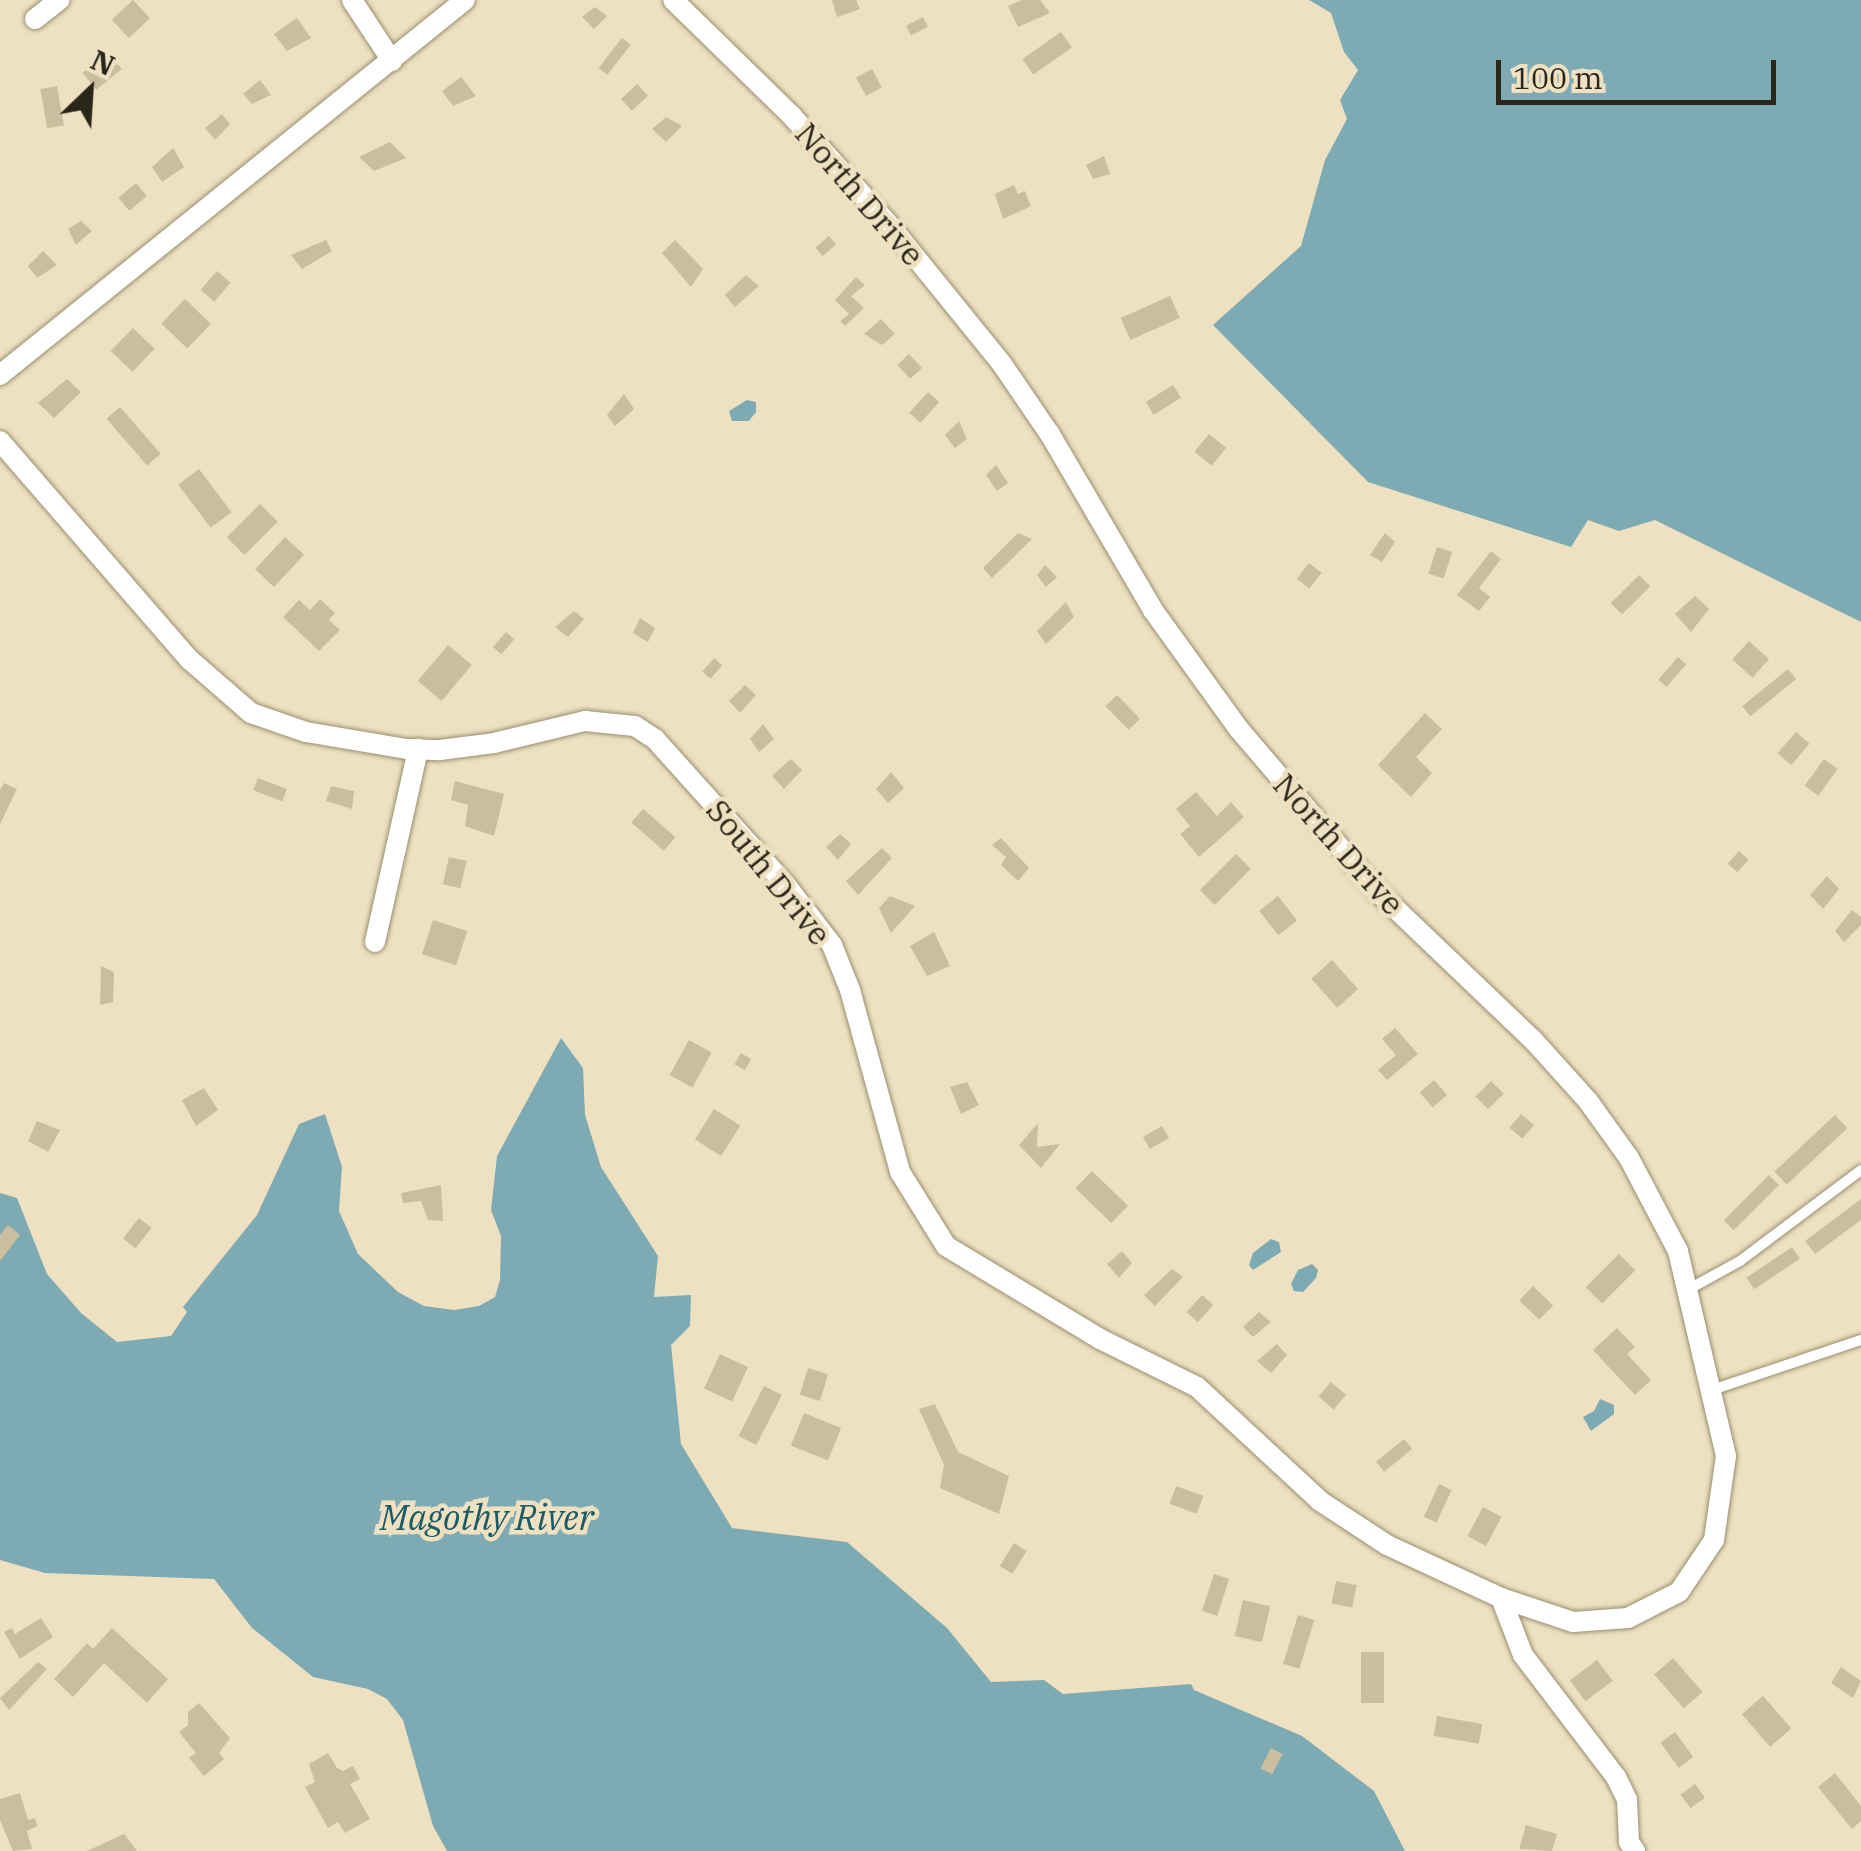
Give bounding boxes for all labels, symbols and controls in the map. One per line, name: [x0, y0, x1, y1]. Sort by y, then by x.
north arrow: [40, 40, 140, 140]
scale bar: [1501, 40, 1781, 102]
text: N: [85, 41, 121, 84]
text: 100 m: [1513, 58, 1603, 97]
street label: North Drive: [788, 115, 932, 273]
street label: North Drive: [1266, 765, 1412, 923]
street label: South Drive: [699, 791, 839, 953]
water label: Magothy River: [380, 1496, 594, 1538]

